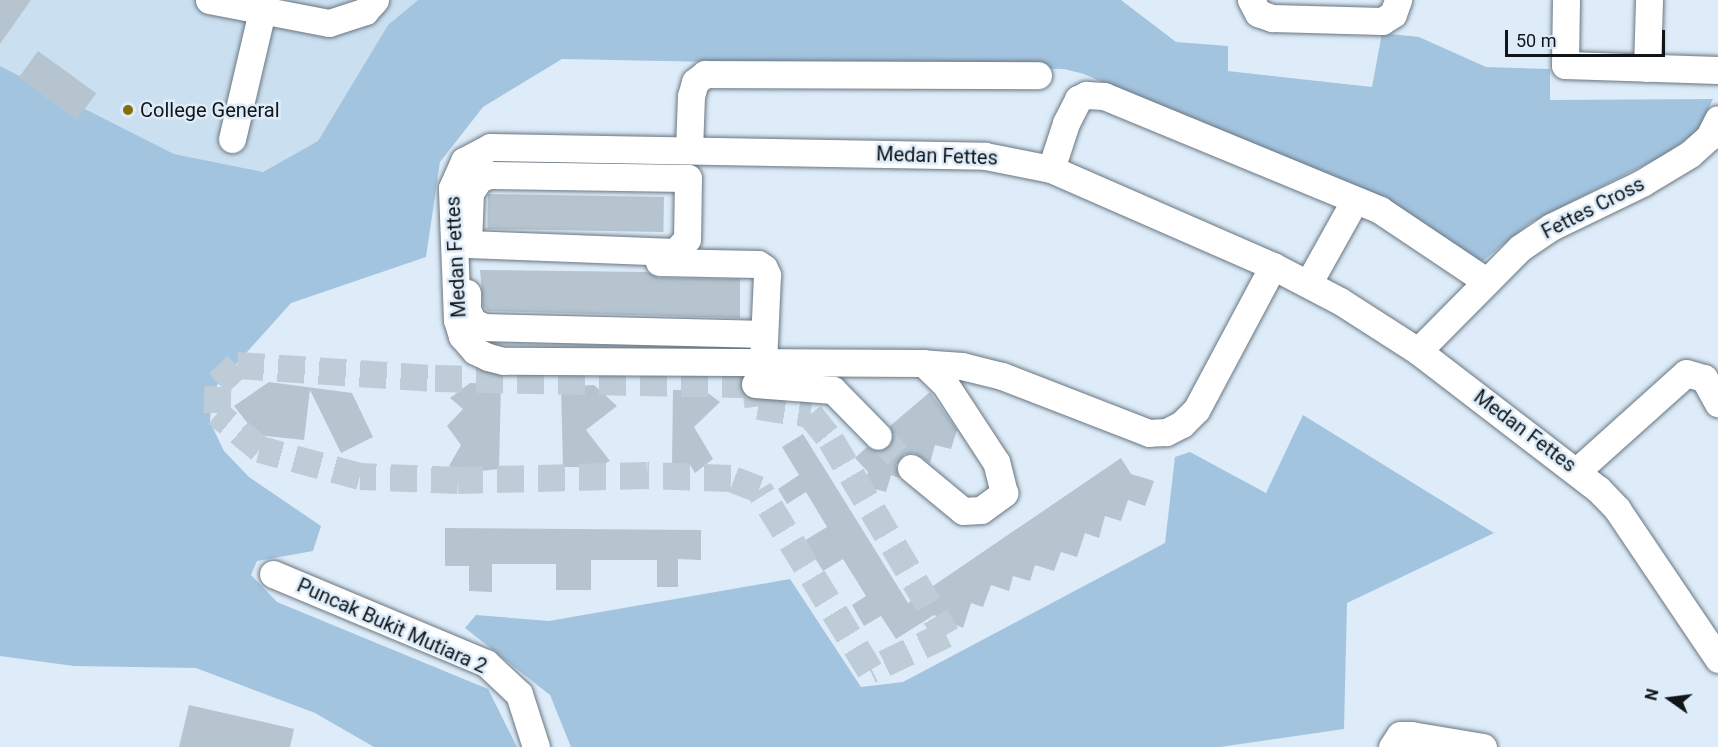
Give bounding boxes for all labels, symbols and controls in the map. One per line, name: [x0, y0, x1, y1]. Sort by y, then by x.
scale bar: [1508, 18, 1668, 56]
text: 50 m: [1516, 30, 1556, 51]
place label: College General: [140, 98, 280, 122]
marker: College General: [121, 103, 135, 117]
street label: Medan Fettes: [876, 142, 998, 170]
street label: Fettes Cross: [1538, 172, 1648, 244]
street label: Medan Fettes: [441, 196, 471, 318]
street label: Medan Fettes: [1469, 385, 1581, 477]
street label: Puncak Bukit Mutiara 2: [293, 573, 491, 679]
north arrow: [1640, 669, 1700, 729]
text: N: [1641, 687, 1663, 702]

